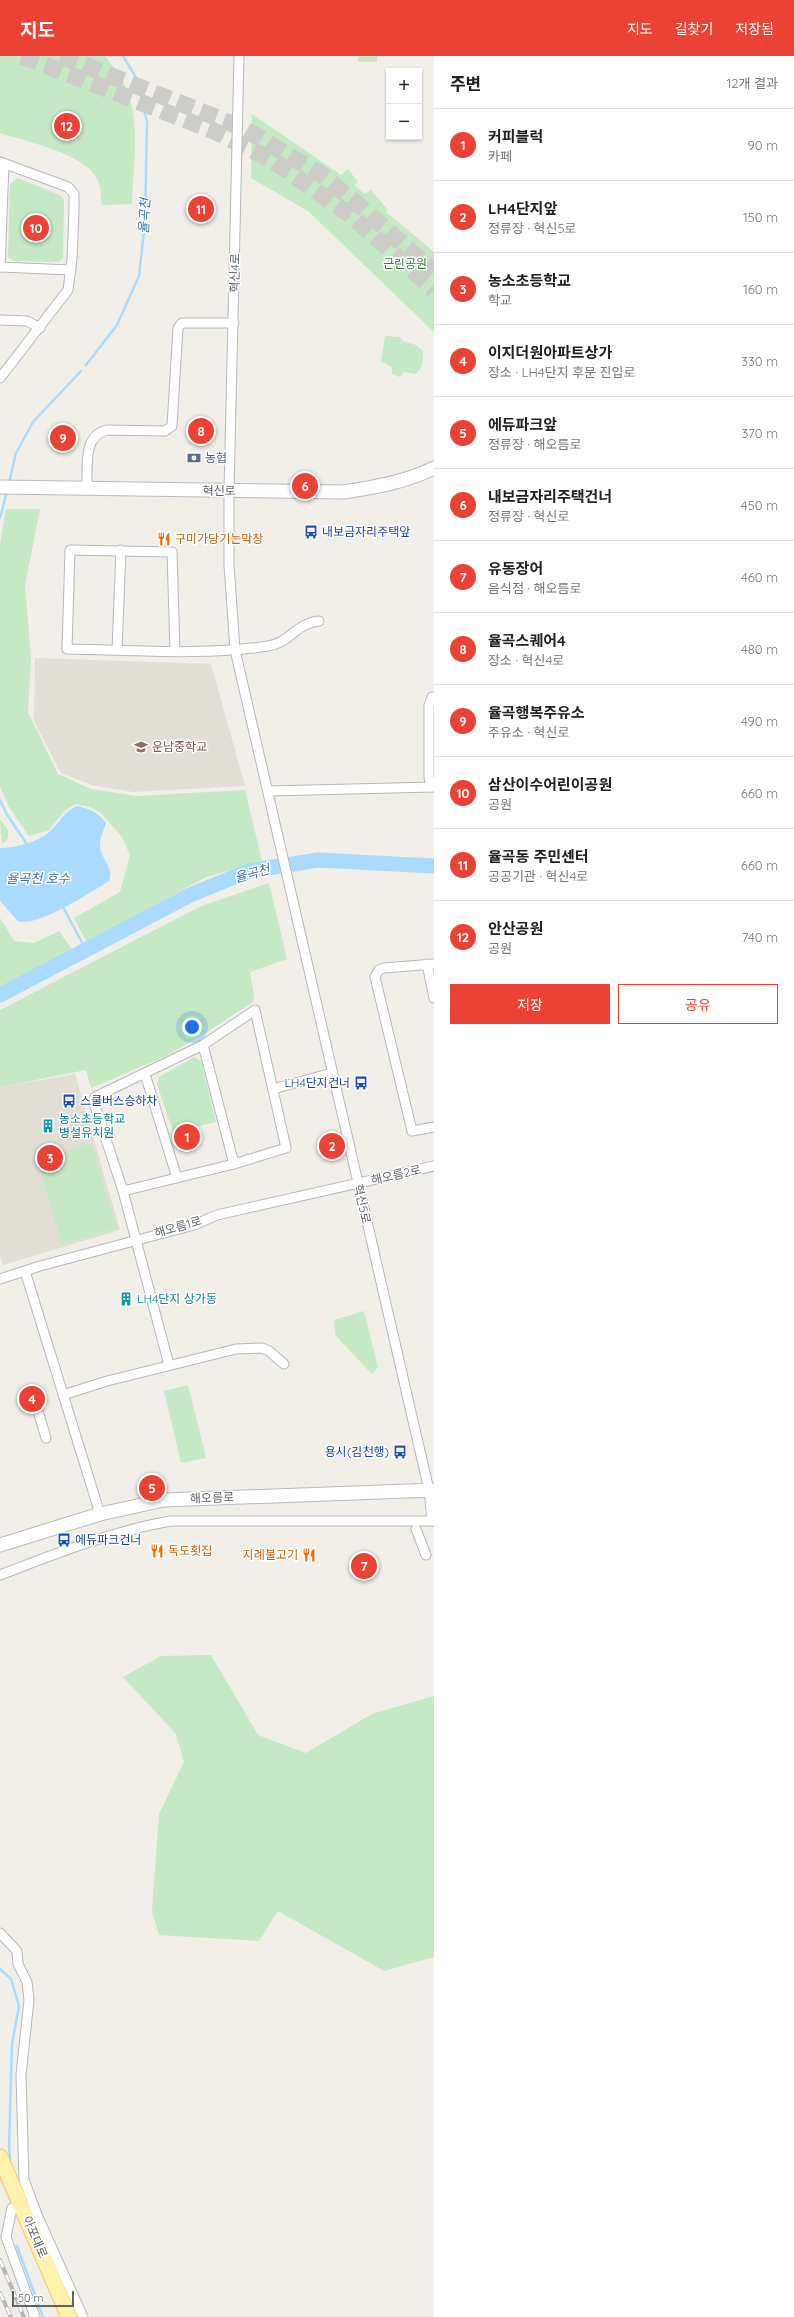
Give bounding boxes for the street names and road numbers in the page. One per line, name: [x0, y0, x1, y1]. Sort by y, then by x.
street label: 혁신4로: [227, 253, 242, 293]
street label: 혁신로: [202, 483, 236, 498]
street label: 해오름2로: [369, 1161, 422, 1188]
street label: 혁신5로: [351, 1183, 374, 1225]
street label: 해오름1로: [152, 1213, 203, 1240]
street label: 해오름로: [190, 1489, 234, 1506]
street label: 아포대로: [20, 2214, 51, 2260]

